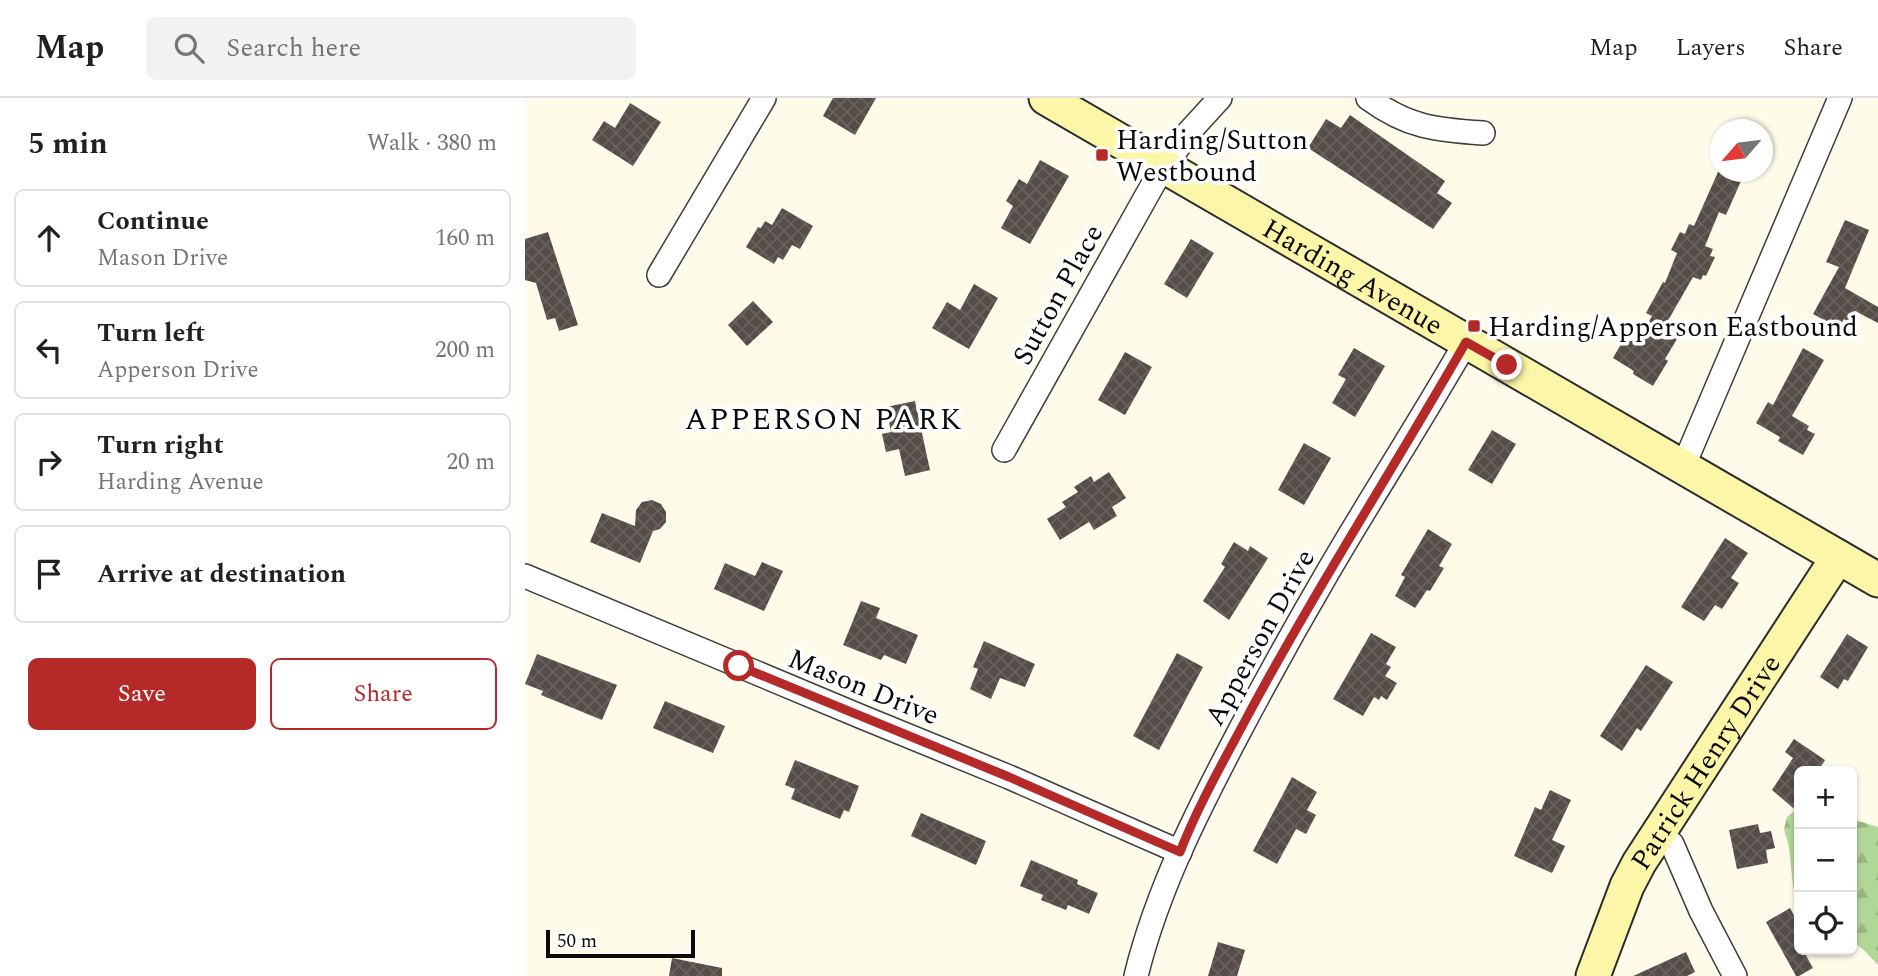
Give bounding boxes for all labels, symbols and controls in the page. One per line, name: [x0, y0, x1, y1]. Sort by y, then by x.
search box: [146, 17, 636, 80]
text: Map: [35, 23, 104, 73]
text: Search here: [226, 28, 361, 68]
icon: search: [170, 29, 208, 67]
text: Map: [1589, 30, 1638, 66]
text: Layers: [1676, 30, 1746, 66]
text: Share: [1784, 30, 1843, 66]
place label: Harding/Sutton Westbound: [1116, 119, 1308, 194]
north arrow: [1710, 119, 1773, 182]
text: 5 min: [28, 121, 108, 167]
text: Walk · 380 m: [367, 126, 497, 161]
marker: Harding/Sutton Westbound: [1094, 147, 1110, 163]
text: Continue: [97, 201, 209, 241]
street label: Harding Avenue: [1254, 208, 1451, 347]
street label: Sutton Place: [1002, 216, 1115, 373]
icon: ahead: [30, 219, 68, 257]
text: 160 m: [435, 221, 495, 256]
text: Mason Drive: [97, 241, 228, 276]
place label: Harding/Apperson Eastbound: [1488, 306, 1858, 349]
text: Turn left: [97, 313, 205, 353]
marker: Harding/Apperson Eastbound: [1466, 318, 1482, 334]
icon: left: [30, 331, 68, 369]
text: 200 m: [435, 333, 495, 368]
route end: [1491, 349, 1522, 380]
text: Apperson Drive: [97, 353, 259, 388]
district label: APPERSON PARK: [685, 397, 963, 443]
text: Turn right: [97, 425, 224, 465]
icon: right: [30, 443, 68, 481]
text: 20 m: [446, 445, 495, 480]
text: Harding Avenue: [97, 465, 264, 500]
street label: Apperson Drive: [1194, 541, 1327, 734]
text: Arrive at destination: [97, 554, 346, 594]
icon: arrive: [30, 555, 68, 593]
street label: Mason Drive: [781, 638, 946, 737]
street label: Patrick Henry Drive: [1620, 646, 1792, 879]
route start: [723, 650, 754, 681]
button: Save: [28, 658, 256, 730]
button: Share: [270, 658, 497, 730]
map controls: [1794, 766, 1857, 955]
button: +: [1794, 766, 1857, 829]
button: −: [1794, 829, 1857, 892]
button: locate: [1794, 892, 1857, 955]
scale bar: [546, 927, 695, 959]
text: 50 m: [557, 927, 597, 956]

